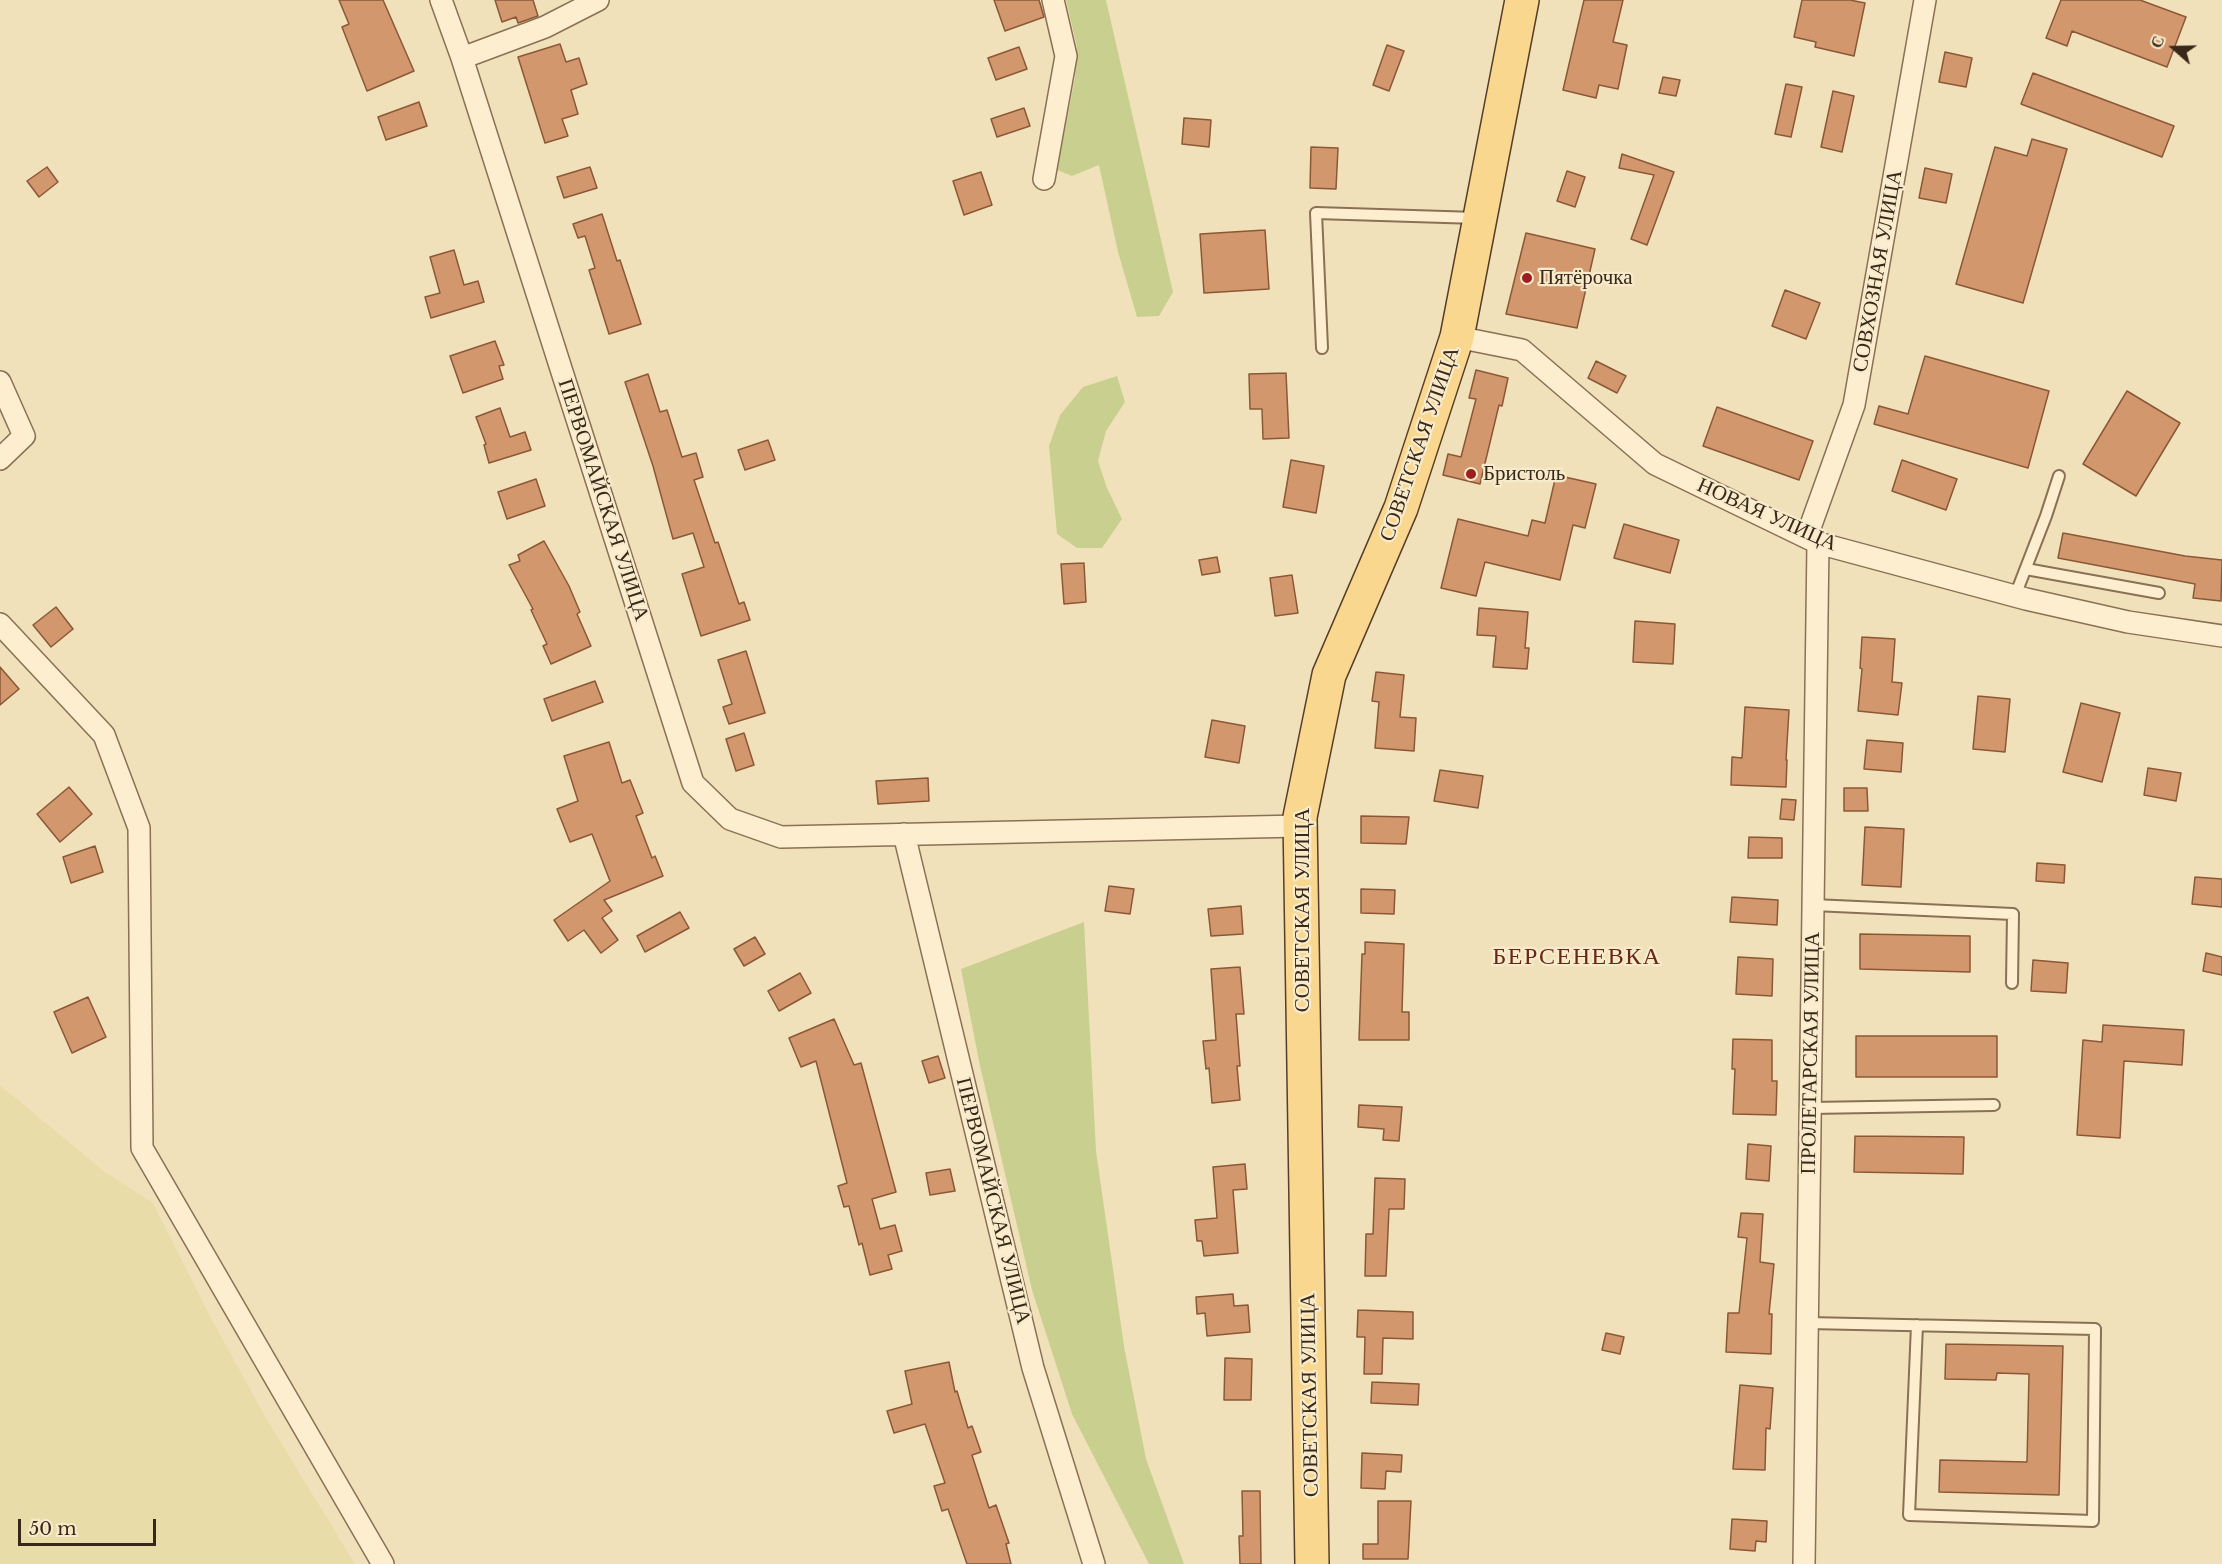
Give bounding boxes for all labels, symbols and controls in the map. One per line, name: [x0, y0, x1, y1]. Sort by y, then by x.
north arrow: [2144, 18, 2204, 78]
text: С: [2146, 33, 2168, 51]
street label: СОВХОЗНАЯ УЛИЦА: [1848, 168, 1908, 374]
place label: Пятёрочка: [1539, 265, 1633, 291]
marker: Пятёрочка: [1520, 271, 1534, 285]
street label: СОВЕТСКАЯ УЛИЦА: [1375, 343, 1465, 545]
street label: ПЕРВОМАЙСКАЯ УЛИЦА: [552, 376, 654, 624]
place label: Бристоль: [1483, 461, 1565, 487]
marker: Бристоль: [1464, 467, 1478, 481]
street label: НОВАЯ УЛИЦА: [1693, 473, 1841, 557]
street label: СОВЕТСКАЯ УЛИЦА: [1290, 808, 1316, 1012]
street label: ПРОЛЕТАРСКАЯ УЛИЦА: [1796, 931, 1826, 1175]
district label: БЕРСЕНЕВКА: [1492, 943, 1662, 971]
street label: ПЕРВОМАЙСКАЯ УЛИЦА: [950, 1075, 1036, 1327]
street label: СОВЕТСКАЯ УЛИЦА: [1296, 1293, 1324, 1497]
scale bar: [21, 1507, 159, 1545]
text: 50 m: [29, 1518, 77, 1540]

